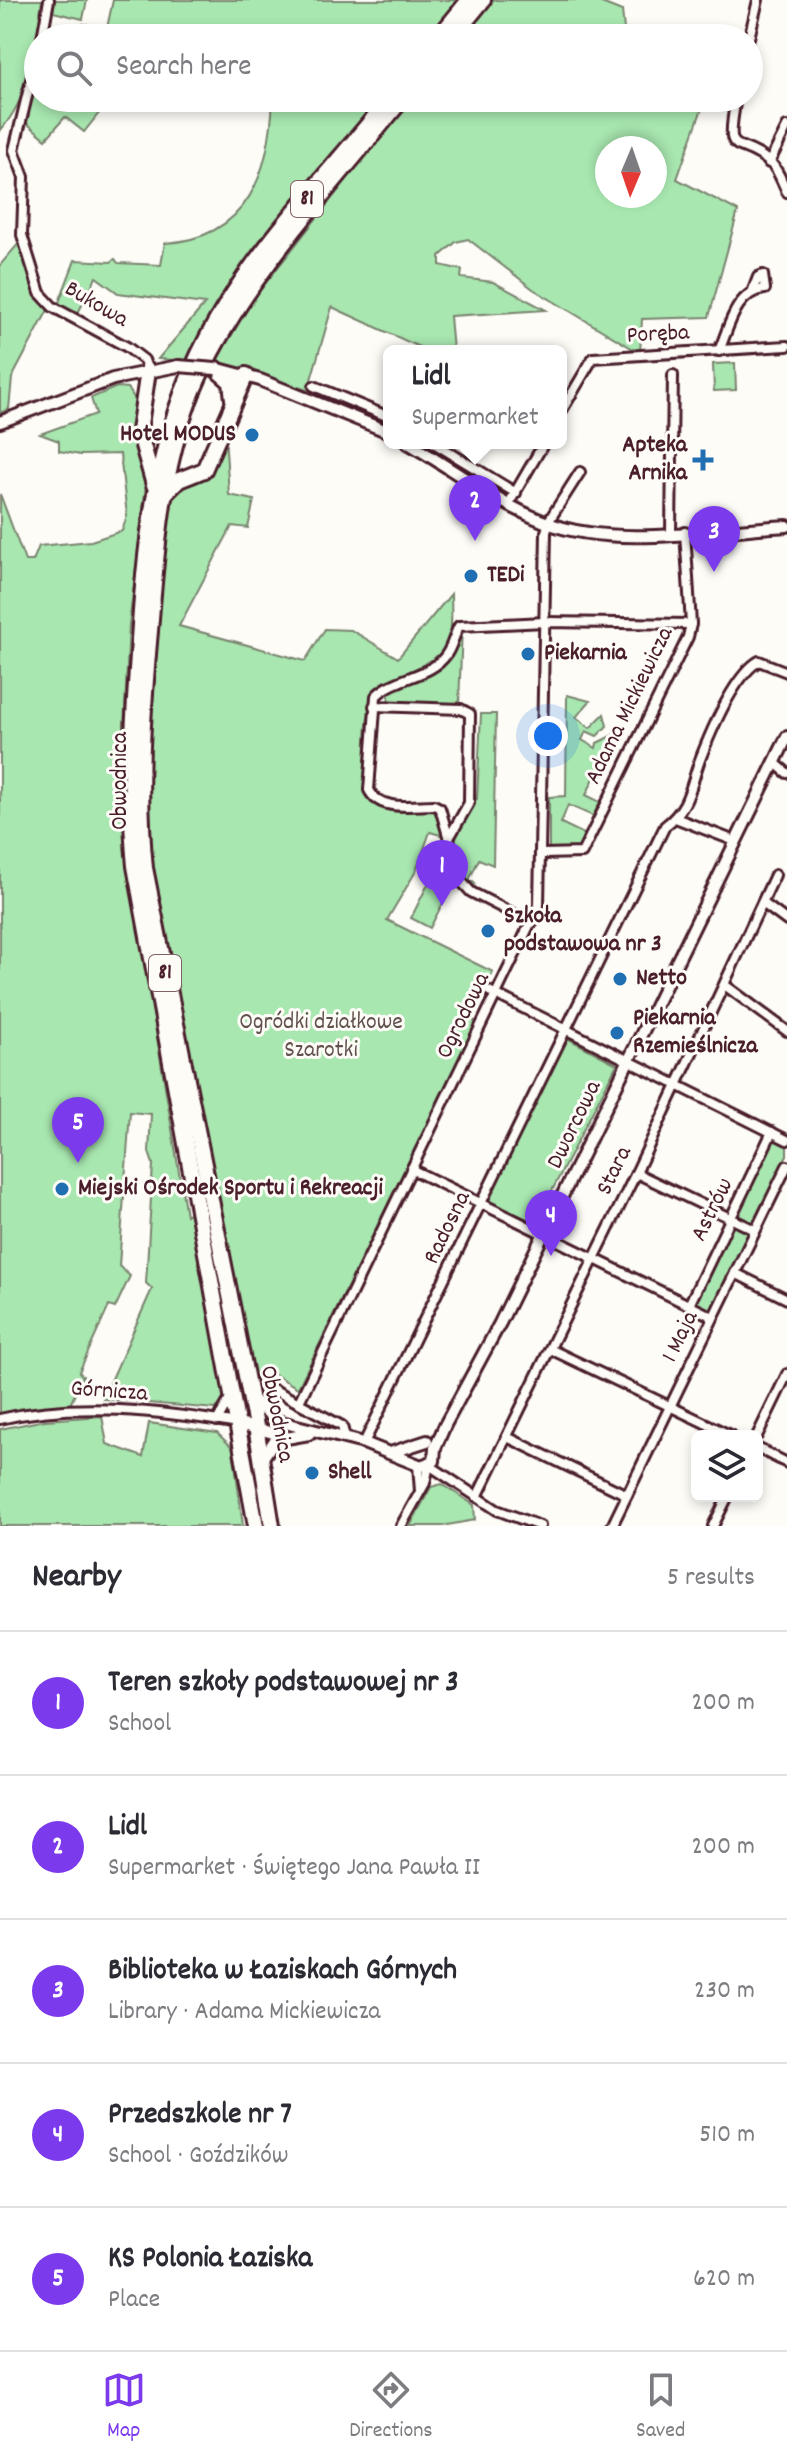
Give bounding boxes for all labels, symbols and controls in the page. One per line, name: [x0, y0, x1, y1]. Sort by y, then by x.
search box: [24, 24, 763, 112]
icon: search: [52, 46, 96, 90]
text: Search here: [116, 47, 252, 90]
north arrow: [595, 136, 667, 208]
road number: 81: [291, 181, 323, 217]
street label: Bukowa: [58, 273, 135, 337]
street label: Poręba: [626, 316, 691, 354]
popup: [383, 345, 567, 449]
text: Lidl: [411, 357, 450, 400]
text: Supermarket: [411, 400, 539, 437]
place label: Hotel MODUS: [120, 418, 236, 452]
marker: Hotel MODUS: [243, 426, 261, 444]
place label: Apteka Arnika: [622, 429, 688, 491]
marker: Apteka Arnika: [694, 451, 712, 469]
pin: 2: [449, 475, 501, 541]
pin: 3: [688, 506, 740, 572]
place label: TEDi: [487, 559, 525, 593]
marker: TEDi: [462, 567, 480, 585]
street label: Adama Mickiewicza: [577, 621, 683, 791]
place label: Piekarnia: [544, 637, 627, 671]
marker: Piekarnia: [519, 645, 537, 663]
your location: [528, 716, 568, 756]
street label: Obwodnica: [104, 731, 138, 830]
pin: 1: [416, 840, 468, 906]
place label: Szkoła podstawowa nr 3: [504, 900, 662, 962]
marker: Szkoła podstawowa nr 3: [479, 922, 497, 940]
road number: 81: [149, 955, 181, 991]
place label: Netto: [636, 962, 687, 996]
street label: Ogrodowa: [428, 966, 500, 1065]
marker: Netto: [611, 970, 629, 988]
place label: Piekarnia Rzemieślnicza: [633, 1002, 758, 1064]
park label: Ogródki działkowe Szarotki: [239, 1006, 403, 1068]
marker: Piekarnia Rzemieślnicza: [608, 1024, 626, 1042]
street label: Dworcowa: [539, 1074, 611, 1175]
pin: 5: [52, 1097, 104, 1163]
street label: Stara: [589, 1140, 642, 1201]
place label: Miejski Ośrodek Sportu i Rekreacji: [78, 1172, 384, 1206]
street label: Astrów: [683, 1172, 743, 1248]
marker: Miejski Ośrodek Sportu i Rekreacji: [53, 1180, 71, 1198]
street label: Radosna: [416, 1185, 481, 1270]
pin: 4: [525, 1190, 577, 1256]
street label: 1 Maja: [654, 1305, 708, 1369]
street label: Obwodnica: [250, 1363, 302, 1466]
street label: Górnicza: [69, 1372, 149, 1412]
map controls: [691, 1430, 763, 1502]
button: layers: [691, 1430, 763, 1502]
place label: Shell: [328, 1456, 372, 1490]
marker: Shell: [303, 1464, 321, 1482]
text: Nearby: [32, 1554, 121, 1603]
text: 5 results: [667, 1560, 755, 1597]
text: Teren szkoły podstawowej nr 3: [108, 1663, 459, 1706]
text: 1: [55, 1685, 61, 1722]
text: 200 m: [691, 1685, 755, 1722]
text: School: [108, 1706, 171, 1743]
text: Lidl: [108, 1807, 147, 1850]
text: 2: [52, 1829, 64, 1866]
text: 200 m: [691, 1829, 755, 1866]
text: Supermarket · Świętego Jana Pawła II: [108, 1850, 480, 1887]
text: Biblioteka w Łaziskach Górnych: [108, 1951, 457, 1994]
text: 3: [52, 1973, 64, 2010]
text: 230 m: [694, 1973, 755, 2010]
text: Library · Adama Mickiewicza: [108, 1994, 380, 2031]
text: Przedszkole nr 7: [108, 2095, 292, 2138]
text: 4: [53, 2117, 63, 2154]
text: 510 m: [699, 2117, 755, 2154]
text: School · Goździków: [108, 2138, 289, 2175]
text: KS Polonia Łaziska: [108, 2239, 312, 2282]
text: 5: [52, 2261, 64, 2298]
text: 620 m: [693, 2261, 755, 2298]
text: Place: [108, 2282, 160, 2319]
tab: Map: [102, 2368, 146, 2447]
tab: Directions: [349, 2368, 433, 2447]
tab: Saved: [636, 2368, 685, 2447]

